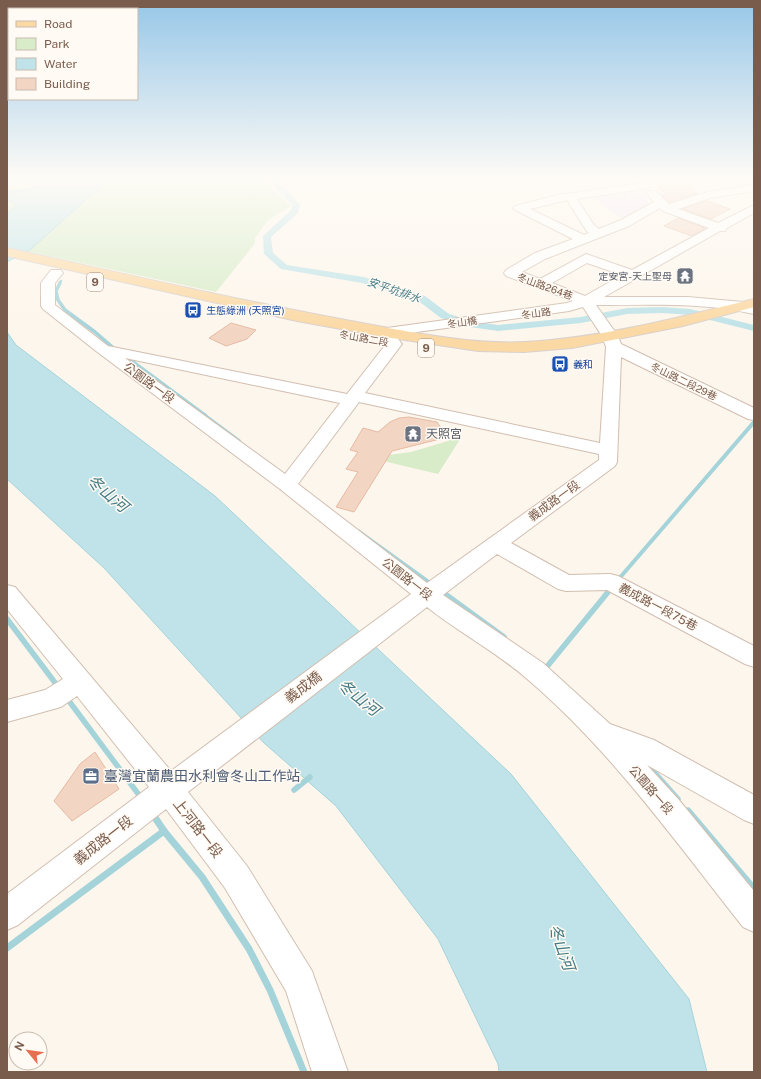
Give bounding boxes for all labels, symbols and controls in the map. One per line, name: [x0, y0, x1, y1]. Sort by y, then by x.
legend: [8, 8, 138, 100]
text: Road: [44, 17, 72, 31]
text: Park: [44, 37, 70, 51]
text: Water: [44, 57, 78, 71]
text: Building: [44, 77, 90, 91]
temple icon: 定安宮-天上聖母: [675, 266, 695, 286]
street label: 冬山路264巷: [515, 270, 575, 302]
place label: 定安宮-天上聖母: [598, 270, 672, 282]
road number: 9: [87, 273, 103, 291]
water label: 安平坑排水: [366, 275, 423, 305]
bus stop icon: 生態綠洲 (天照宮): [183, 300, 203, 320]
place label: 生態綠洲 (天照宮): [206, 304, 285, 316]
street label: 冬山路: [520, 305, 552, 321]
street label: 冬山橋: [446, 314, 478, 330]
street label: 冬山路二段: [338, 328, 390, 348]
road number: 9: [418, 339, 434, 357]
bus stop icon: 義和: [550, 354, 570, 374]
place label: 義和: [573, 358, 593, 370]
street label: 公園路一段: [121, 360, 177, 406]
street label: 冬山路二段29巷: [649, 360, 719, 402]
temple icon: 天照宮: [403, 424, 423, 444]
place label: 天照宮: [426, 427, 462, 441]
water label: 冬山河: [83, 471, 134, 518]
street label: 義成路一段: [526, 478, 582, 524]
street label: 公園路一段: [379, 555, 435, 603]
street label: 義成路一段75巷: [616, 580, 700, 634]
street label: 義成橋: [281, 668, 325, 706]
water label: 冬山河: [334, 675, 386, 721]
street label: 公園路一段: [626, 763, 676, 817]
office icon: 臺灣宜蘭農田水利會冬山工作站: [81, 766, 101, 786]
place label: 臺灣宜蘭農田水利會冬山工作站: [104, 768, 300, 784]
street label: 上河路一段: [170, 795, 226, 861]
street label: 義成路一段: [70, 812, 136, 868]
water label: 冬山河: [544, 921, 580, 976]
north arrow: [8, 1031, 48, 1071]
text: N: [12, 1039, 27, 1053]

